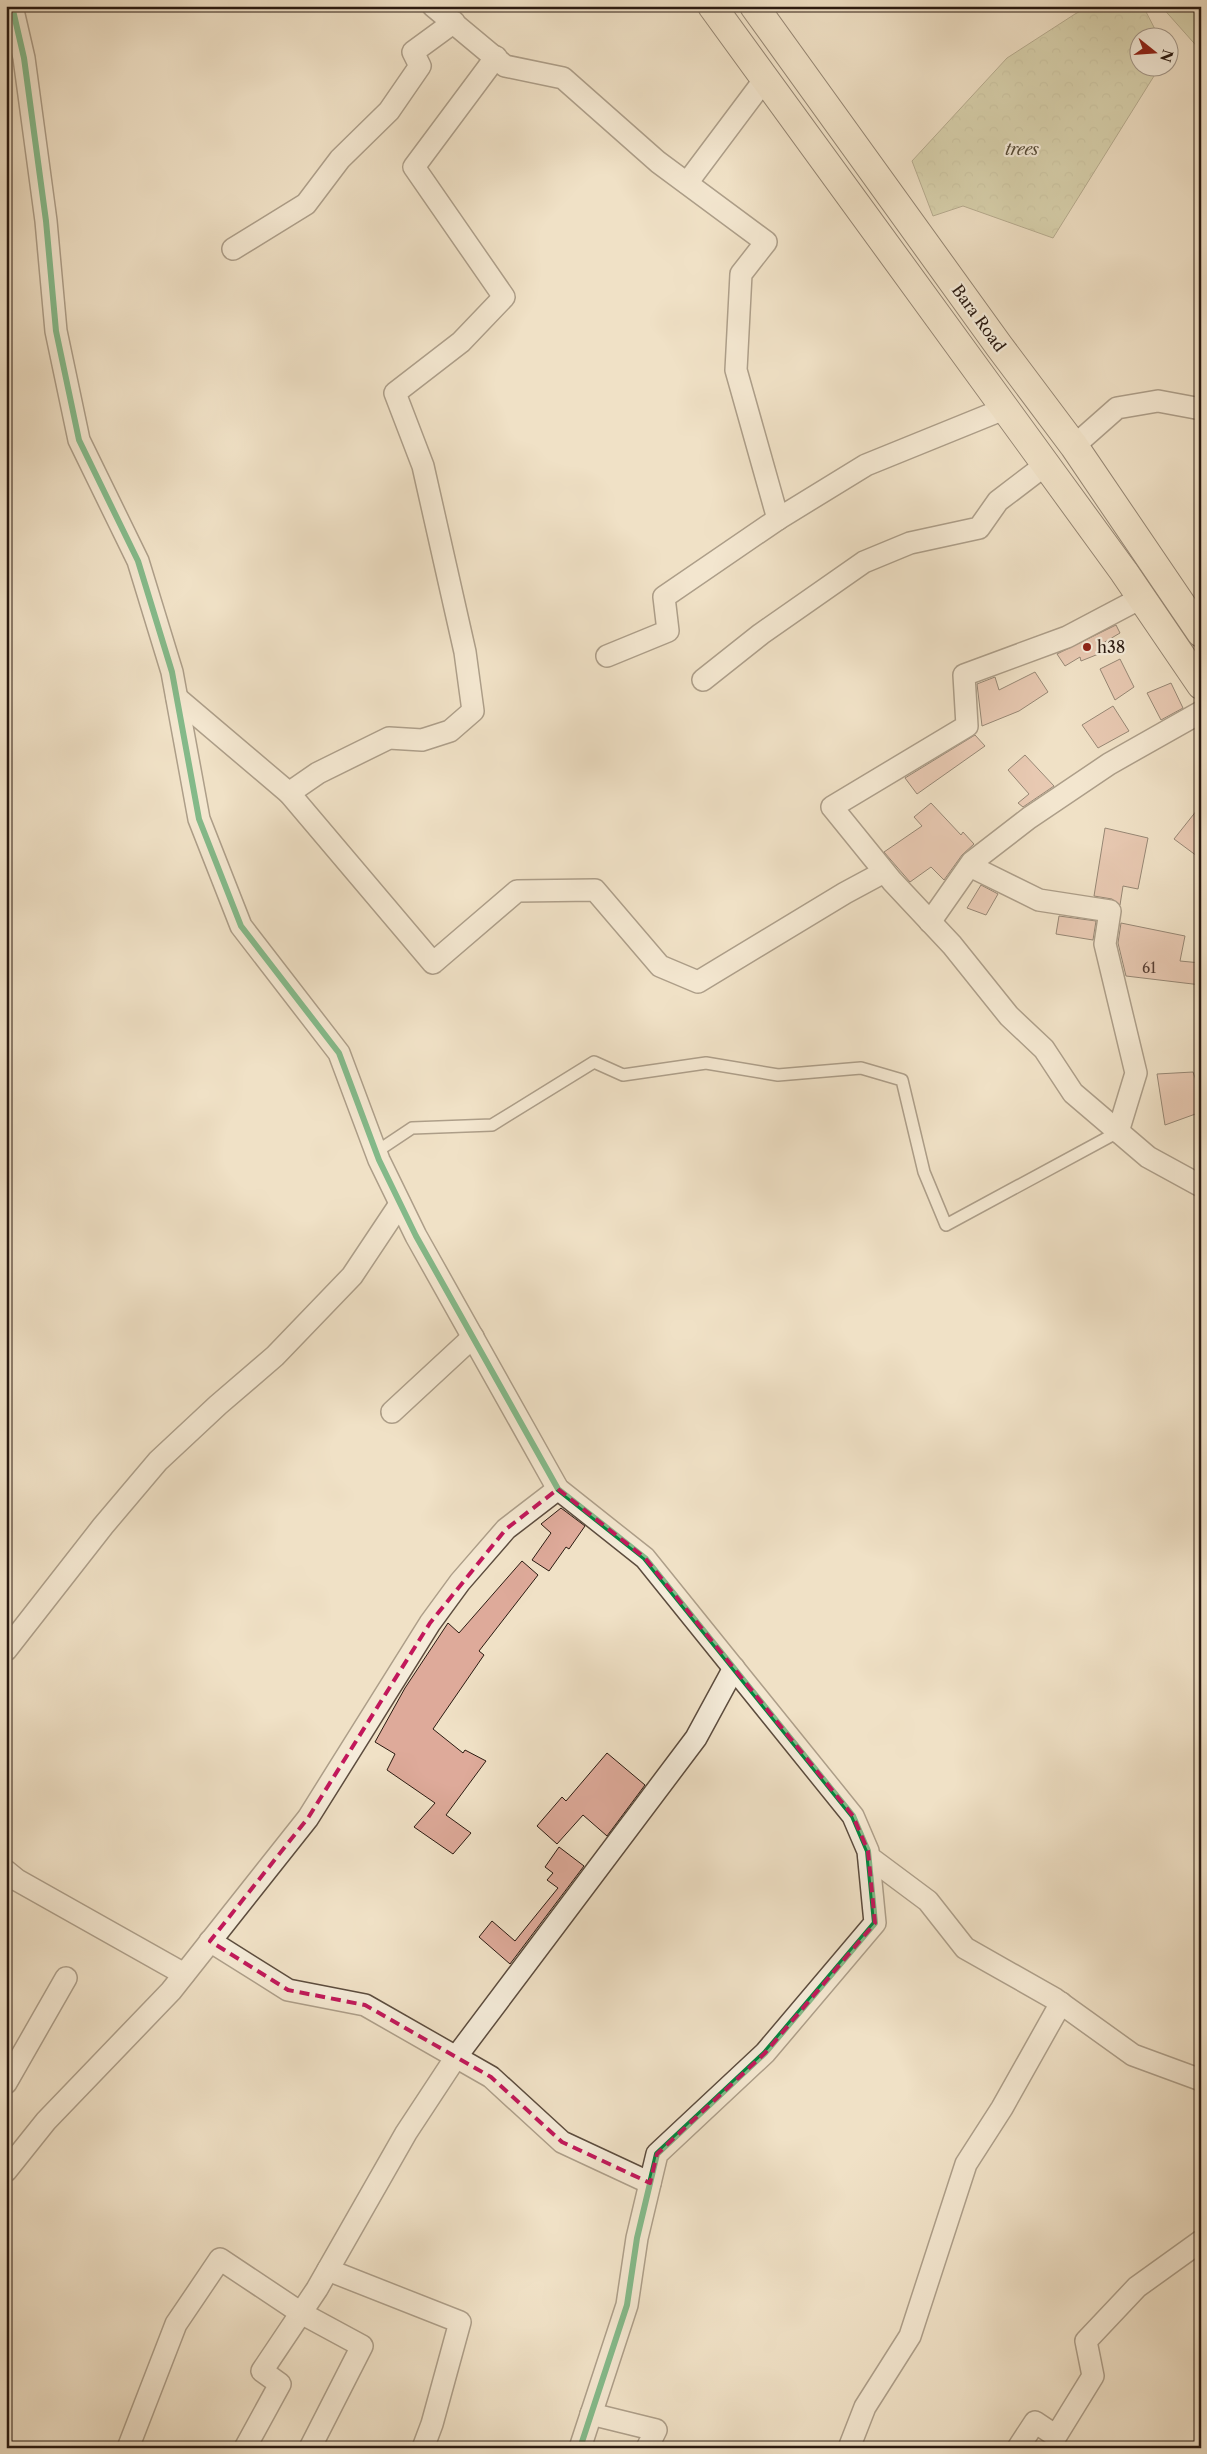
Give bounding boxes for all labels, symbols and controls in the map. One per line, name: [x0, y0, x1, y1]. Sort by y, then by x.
north arrow: [1130, 28, 1180, 78]
text: N: [1156, 47, 1177, 64]
park label: trees: [1005, 139, 1039, 159]
street label: Bara Road: [948, 280, 1010, 356]
place label: h38: [1097, 637, 1125, 657]
marker: h38: [1081, 641, 1093, 653]
house number: 61: [1142, 959, 1156, 977]

